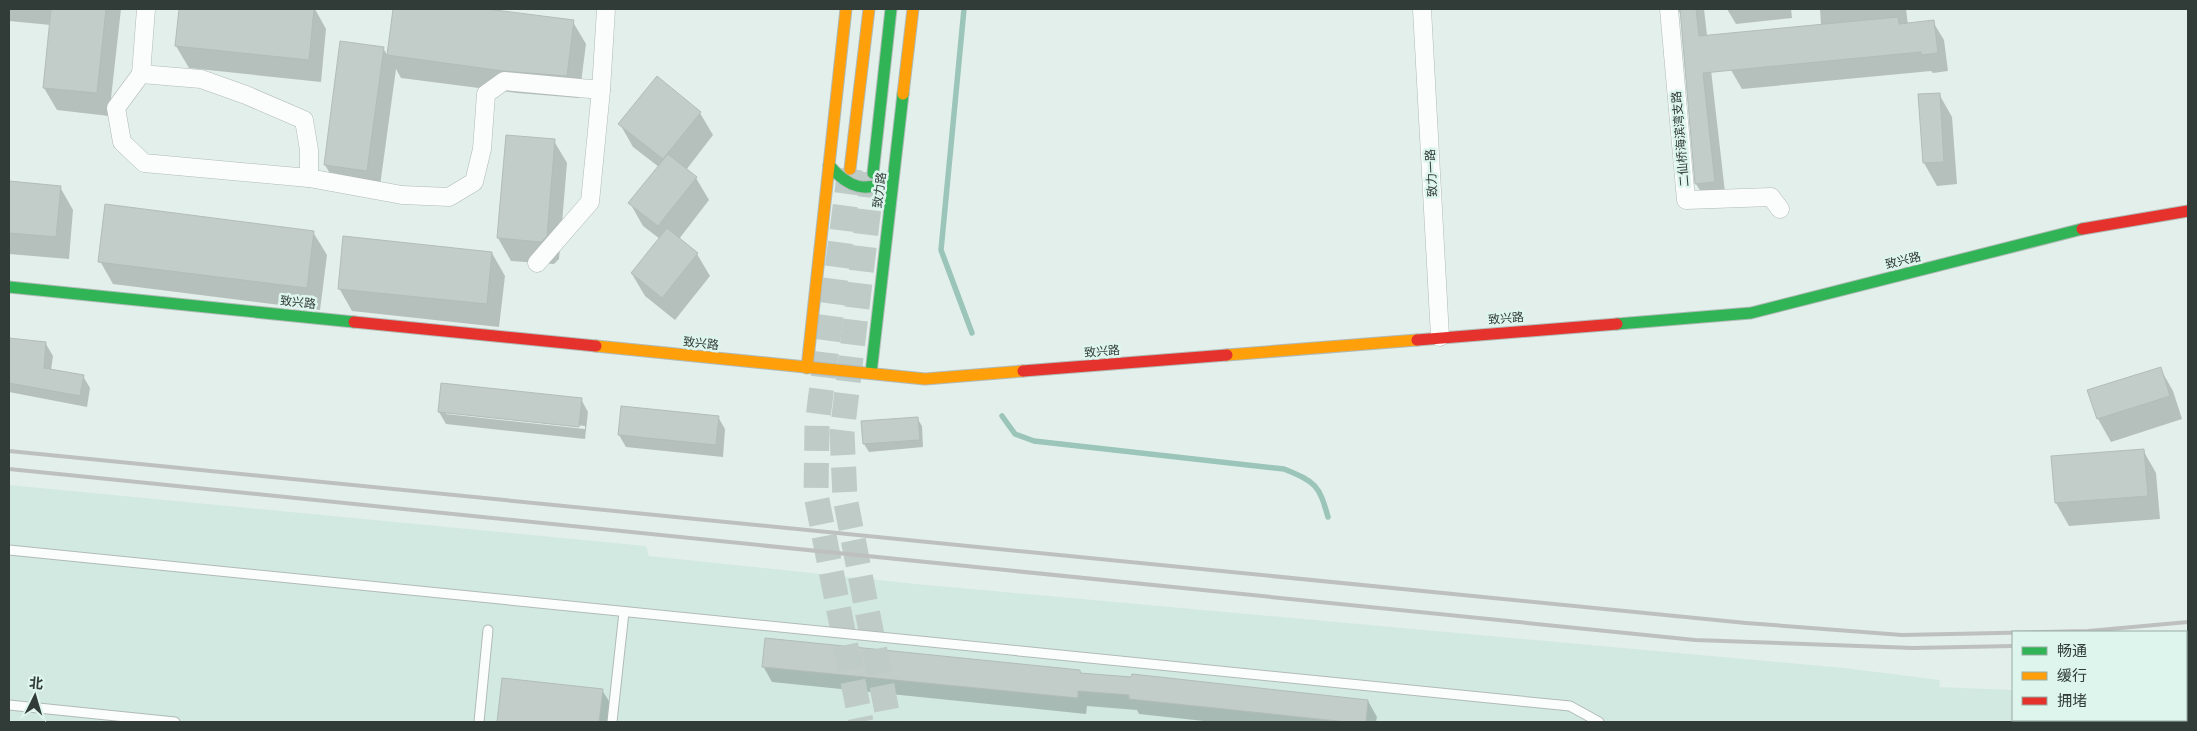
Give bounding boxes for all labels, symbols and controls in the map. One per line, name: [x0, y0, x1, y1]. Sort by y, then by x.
street label: 二仙桥海滨湾支路: [1667, 90, 1693, 188]
street label: 致力一路: [1421, 149, 1441, 197]
street label: 致力路: [868, 171, 890, 209]
street label: 致兴路: [1883, 247, 1923, 273]
street label: 致兴路: [279, 292, 317, 312]
street label: 致兴路: [1487, 308, 1525, 328]
street label: 致兴路: [682, 333, 720, 353]
street label: 致兴路: [1083, 341, 1121, 361]
legend: [2012, 631, 2187, 721]
text: 畅通: [2057, 640, 2087, 660]
text: 缓行: [2057, 665, 2087, 685]
north arrow: [10, 671, 60, 721]
text: 北: [28, 672, 44, 693]
text: 拥堵: [2057, 690, 2087, 710]

